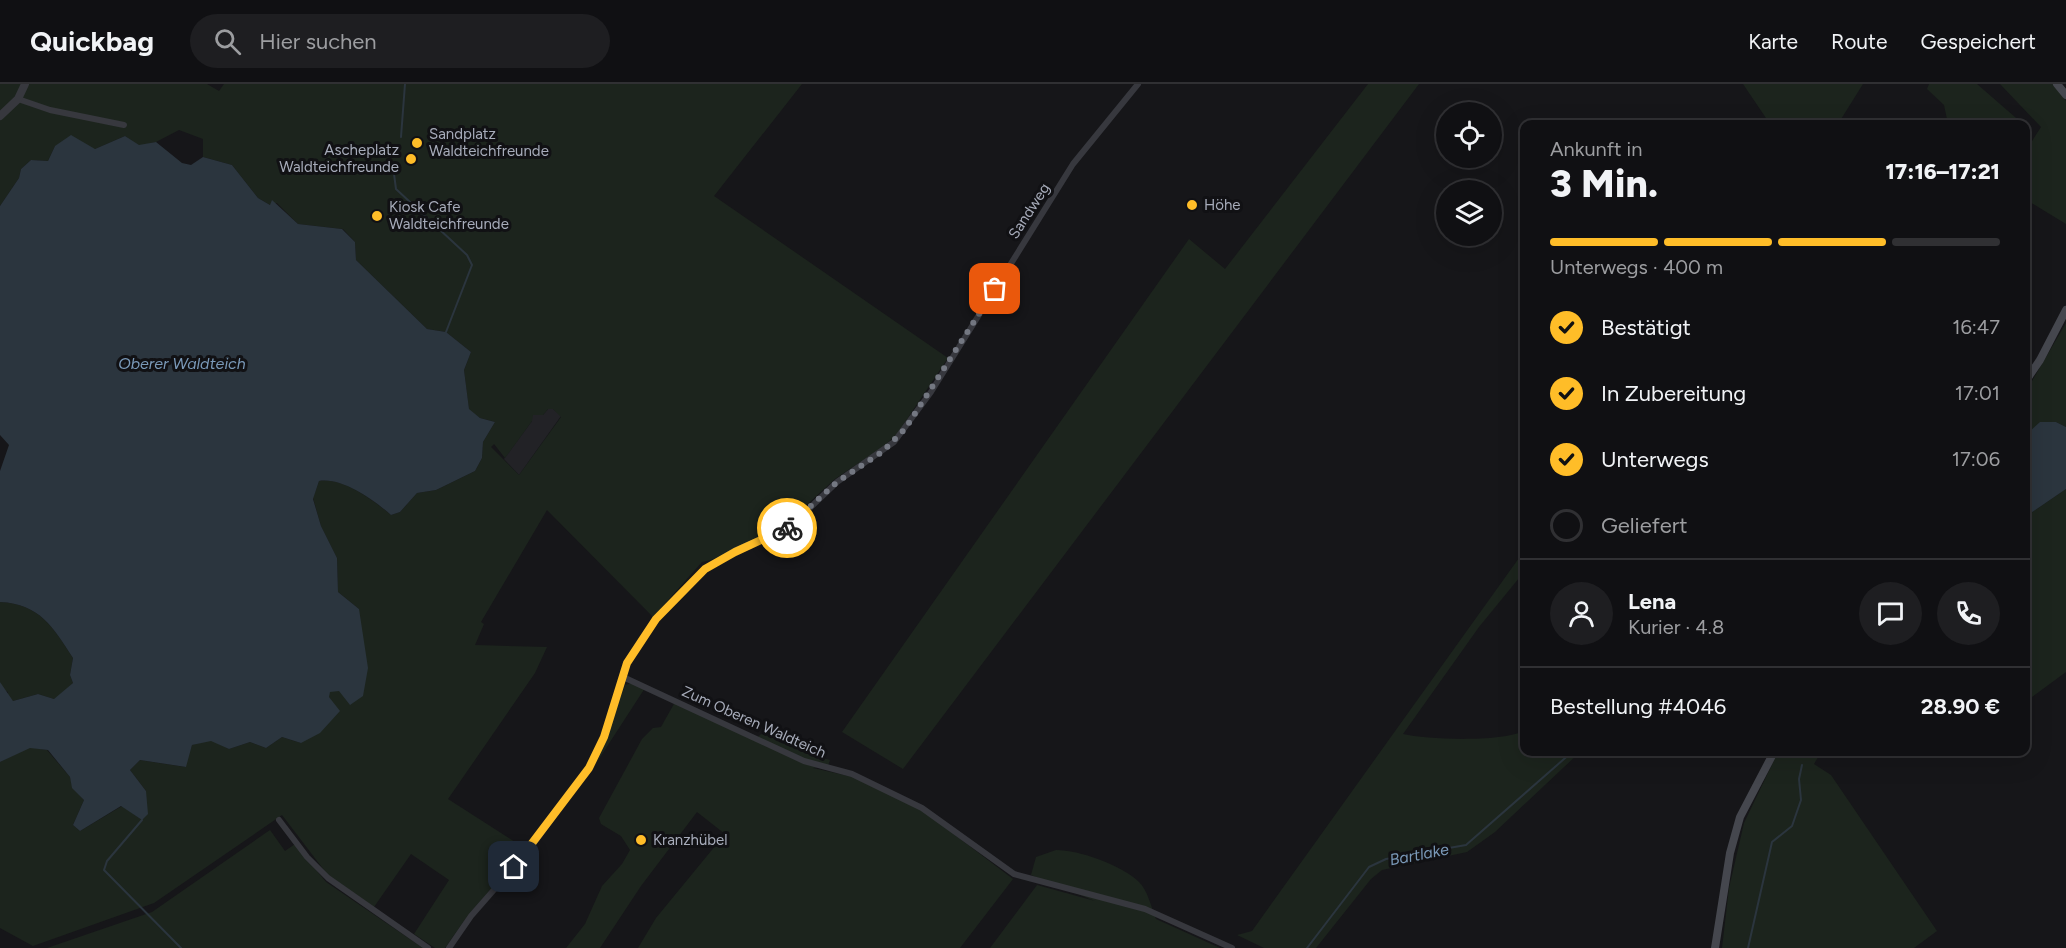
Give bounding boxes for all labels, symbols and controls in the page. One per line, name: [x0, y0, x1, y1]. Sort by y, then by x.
search box: [190, 14, 610, 68]
text: Quickbag: [30, 24, 154, 58]
icon: search: [211, 25, 244, 58]
text: Hier suchen: [259, 28, 377, 55]
text: Karte: [1748, 29, 1798, 54]
text: Route: [1831, 29, 1887, 54]
text: Gespeichert: [1920, 29, 2036, 54]
map controls: [1436, 102, 1502, 246]
button: locate: [1436, 102, 1502, 168]
place label: Sandplatz Waldteichfreunde: [429, 125, 549, 160]
marker: Sandplatz Waldteichfreunde: [410, 136, 424, 150]
text: Ankunft in: [1550, 137, 1642, 161]
place label: Ascheplatz Waldteichfreunde: [279, 141, 399, 176]
marker: Ascheplatz Waldteichfreunde: [404, 152, 418, 166]
text: 17:16–17:21: [1886, 158, 2000, 185]
text: 3 Min.: [1550, 160, 1658, 207]
street label: Sandweg: [1004, 180, 1054, 242]
button: layers: [1436, 180, 1502, 246]
place label: Höhe: [1204, 196, 1241, 214]
place label: Kiosk Cafe Waldteichfreunde: [389, 198, 509, 233]
marker: Höhe: [1185, 198, 1199, 212]
marker: Kiosk Cafe Waldteichfreunde: [370, 209, 384, 223]
text: Unterwegs · 400 m: [1550, 255, 1723, 279]
pin: [969, 263, 1020, 314]
icon: bag: [978, 272, 1011, 305]
icon: check: [1550, 311, 1583, 344]
text: Bestätigt: [1601, 314, 1691, 341]
text: 16:47: [1952, 315, 2000, 339]
water label: Oberer Waldteich: [118, 354, 246, 373]
icon: check: [1550, 377, 1583, 410]
text: In Zubereitung: [1601, 380, 1746, 407]
text: 17:01: [1955, 381, 2000, 405]
icon: check: [1550, 443, 1583, 476]
text: Unterwegs: [1601, 446, 1709, 473]
text: 17:06: [1952, 447, 2000, 471]
courier: [757, 498, 817, 558]
icon: bike: [771, 512, 804, 545]
text: Geliefert: [1601, 512, 1688, 539]
button: person: [1550, 582, 1613, 645]
button: chat: [1859, 582, 1922, 645]
button: phone: [1937, 582, 2000, 645]
text: Lena: [1628, 588, 1676, 615]
text: Kurier · 4.8: [1628, 615, 1724, 639]
street label: Zum Oberen Waldteich: [679, 682, 829, 762]
text: Bestellung #4046: [1550, 693, 1726, 720]
text: 28.90 €: [1921, 693, 2000, 720]
place label: Kranzhübel: [653, 831, 728, 849]
marker: Kranzhübel: [634, 833, 648, 847]
water label: Bartlake: [1388, 839, 1451, 870]
pin: [488, 841, 539, 892]
icon: home: [497, 850, 530, 883]

